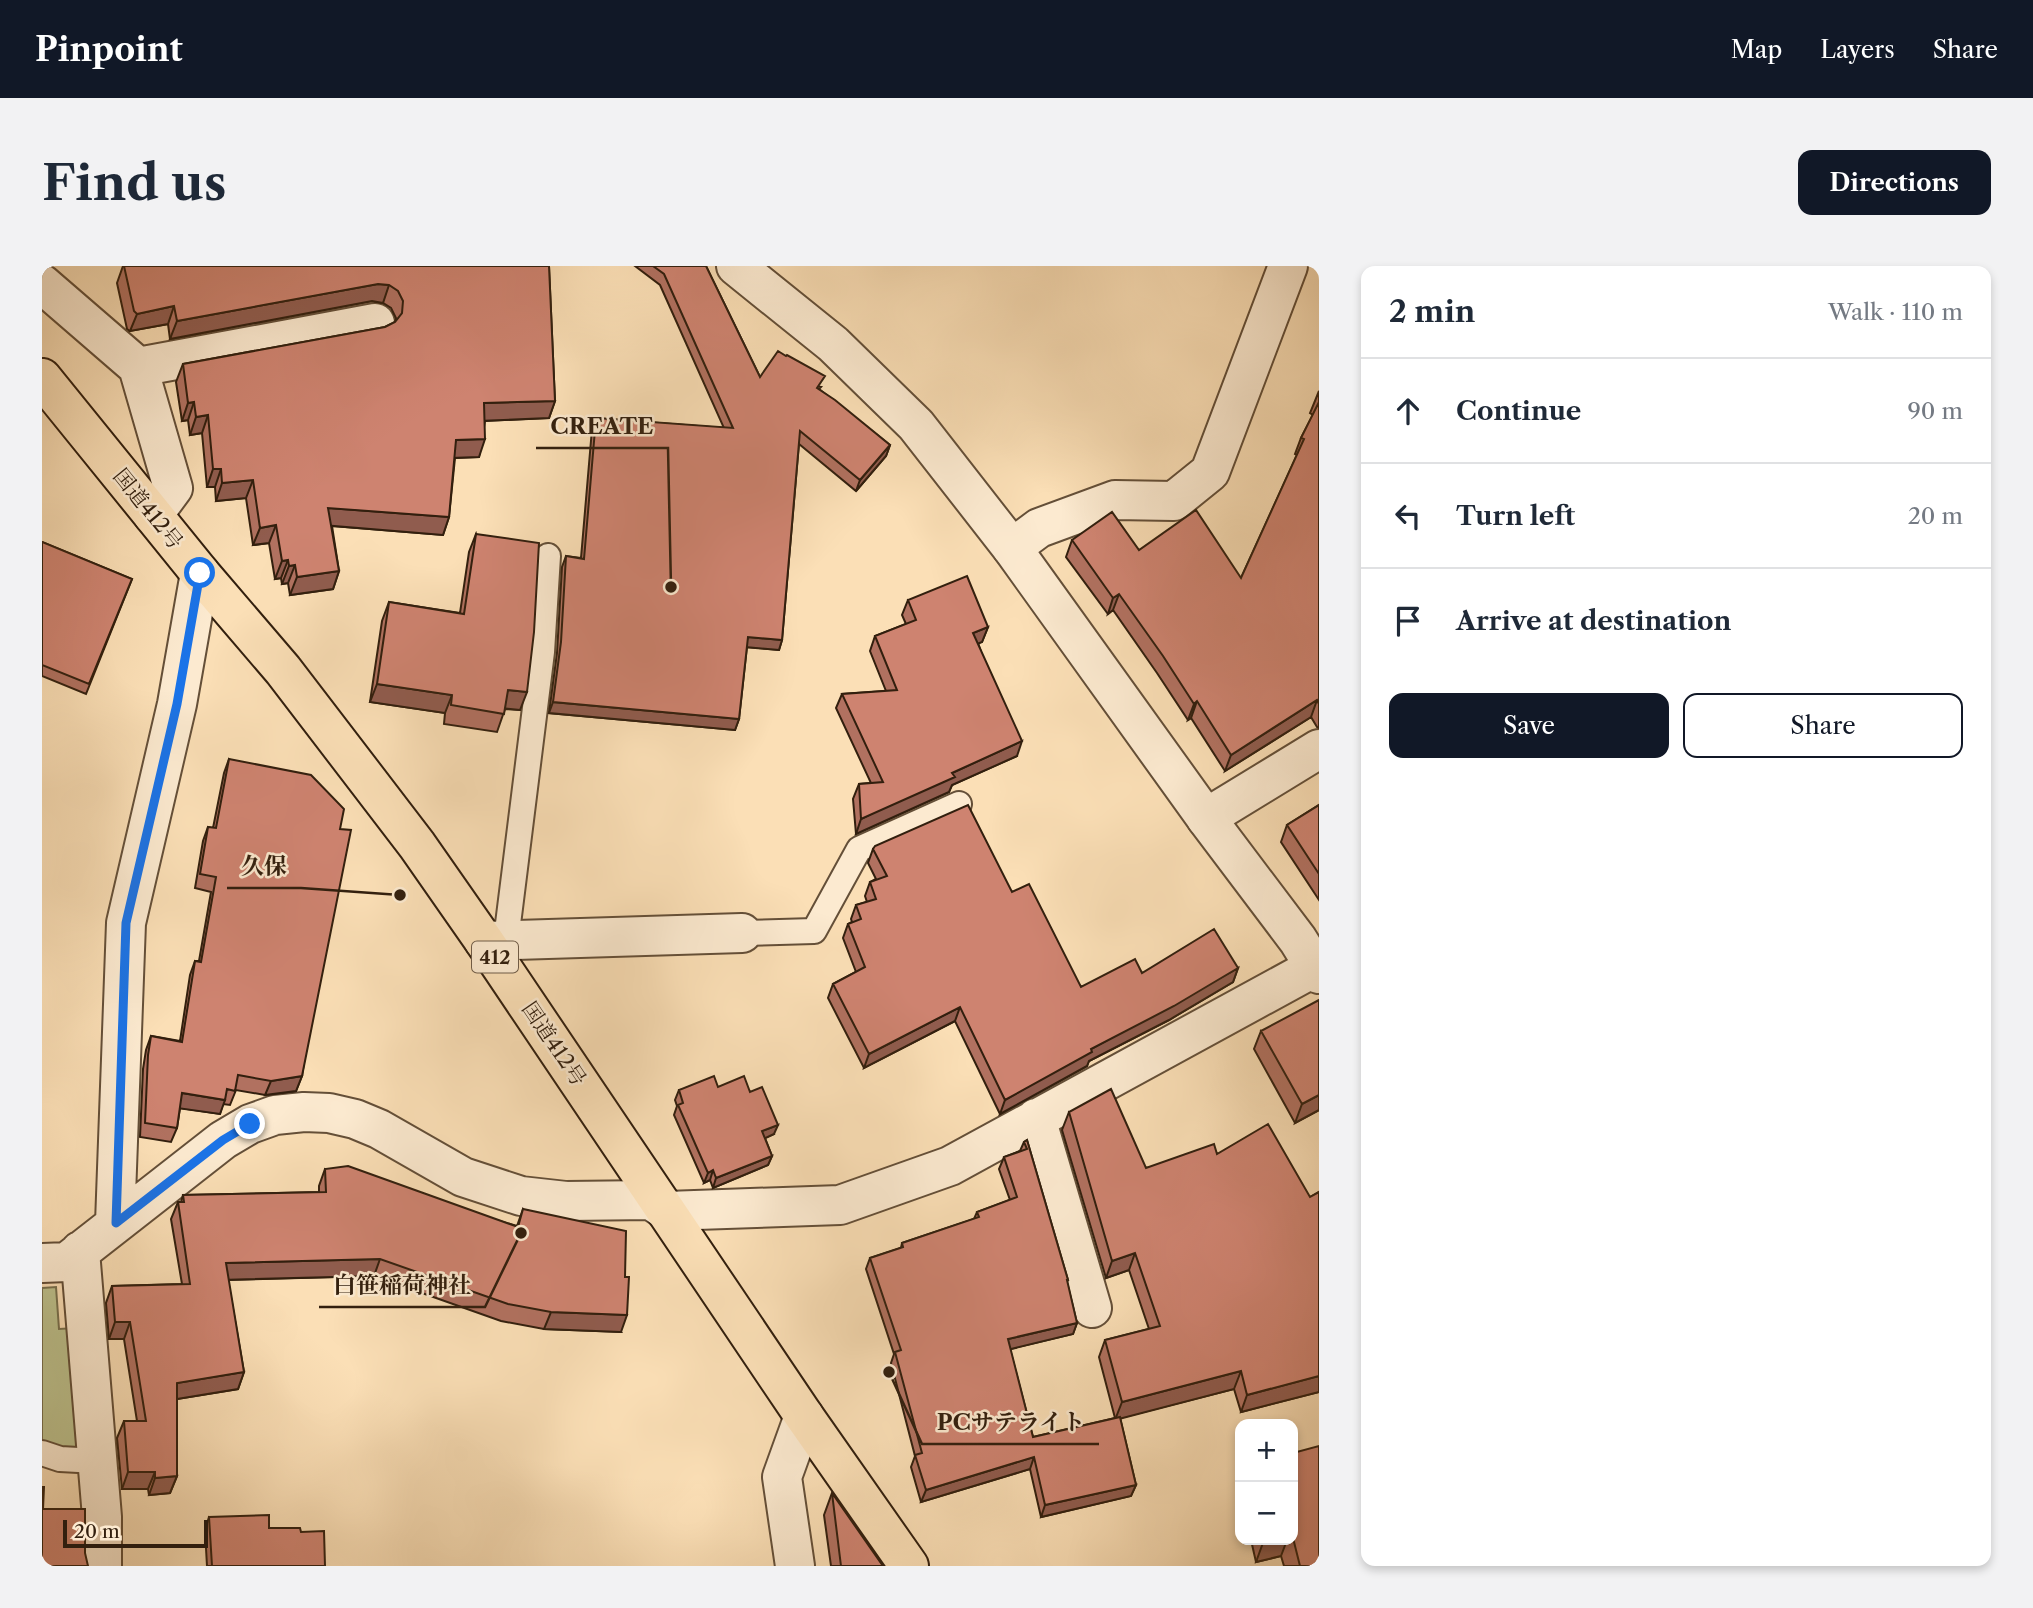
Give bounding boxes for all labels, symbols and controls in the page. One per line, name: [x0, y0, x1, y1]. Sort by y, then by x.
text: Pinpoint: [35, 29, 183, 70]
text: Map: [1731, 35, 1782, 64]
text: Layers: [1820, 35, 1895, 64]
text: Share: [1933, 35, 1998, 64]
button: Directions: [1798, 150, 1991, 215]
text: Find us: [42, 152, 226, 213]
text: 2 min: [1389, 293, 1475, 330]
text: Walk · 110 m: [1828, 298, 1963, 326]
icon: ahead: [1389, 392, 1427, 430]
text: Continue: [1456, 395, 1581, 427]
text: 90 m: [1907, 397, 1963, 425]
callout: CREATE: [536, 404, 668, 448]
text: CREATE: [550, 412, 654, 440]
street label: 国道412号: [108, 463, 188, 554]
icon: left: [1389, 497, 1427, 535]
text: Turn left: [1456, 500, 1575, 532]
text: 20 m: [1908, 502, 1963, 530]
route start: [184, 557, 215, 588]
icon: arrive: [1389, 602, 1427, 640]
text: Arrive at destination: [1456, 605, 1731, 637]
button: Save: [1389, 693, 1669, 758]
button: Share: [1683, 693, 1963, 758]
callout: 久保: [227, 844, 301, 888]
text: 久保: [241, 852, 287, 880]
road number: 412: [472, 942, 518, 972]
street label: 国道412号: [517, 997, 592, 1091]
route end: [234, 1108, 265, 1139]
callout: 白笹稲荷神社: [319, 1263, 485, 1307]
text: 白笹稲荷神社: [333, 1271, 471, 1299]
callout: PCサテライト: [922, 1400, 1099, 1444]
text: PCサテライト: [937, 1408, 1085, 1436]
map controls: [1235, 1419, 1298, 1545]
button: +: [1235, 1419, 1298, 1482]
button: −: [1235, 1482, 1298, 1545]
scale bar: [63, 1517, 208, 1549]
text: 20 m: [74, 1520, 120, 1543]

